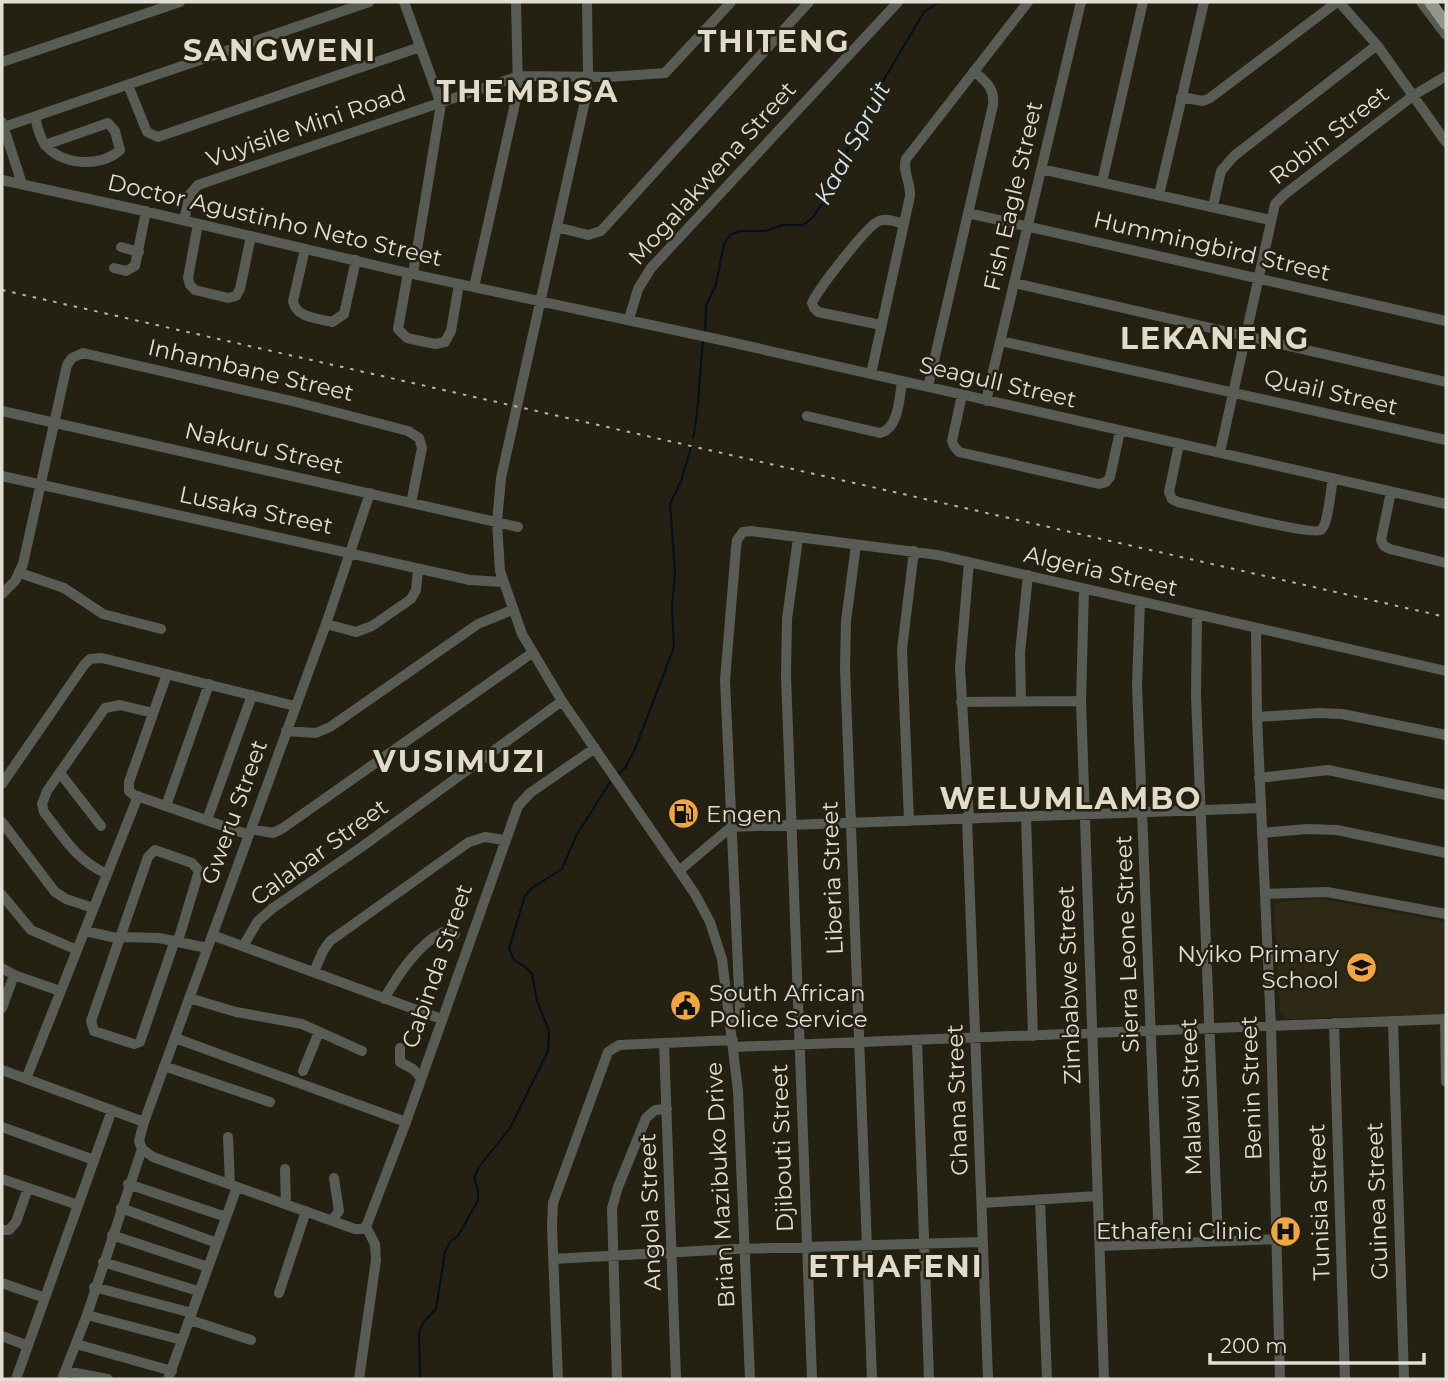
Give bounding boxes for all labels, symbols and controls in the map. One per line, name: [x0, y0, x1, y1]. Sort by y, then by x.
district label: THITENG: [698, 23, 850, 60]
district label: SANGWENI: [183, 32, 377, 69]
district label: THEMBISA: [437, 73, 619, 110]
street label: Mogalakwena Street: [622, 76, 802, 270]
water label: Kaal Spruit: [808, 76, 897, 209]
street label: Vuyisile Mini Road: [203, 79, 409, 173]
street label: Robin Street: [1264, 80, 1394, 190]
street label: Fish Eagle Street: [978, 98, 1048, 294]
street label: Doctor Agustinho Neto Street: [105, 168, 445, 272]
street label: Hummingbird Street: [1091, 205, 1333, 287]
district label: LEKANENG: [1120, 320, 1310, 357]
street label: Inhambane Street: [145, 333, 357, 407]
street label: Seagull Street: [917, 350, 1079, 414]
street label: Quail Street: [1261, 363, 1401, 421]
street label: Nakuru Street: [182, 416, 346, 480]
street label: Lusaka Street: [177, 480, 335, 540]
street label: Algeria Street: [1022, 540, 1180, 602]
street label: Gweru Street: [195, 736, 273, 888]
district label: VUSIMUZI: [372, 743, 547, 780]
district label: WELUMLAMBO: [940, 780, 1202, 817]
street label: Calabar Street: [245, 793, 393, 911]
fuel station icon: Engen: [666, 797, 700, 831]
place label: Engen: [706, 800, 782, 828]
street label: Liberia Street: [815, 801, 849, 955]
street label: Sierra Leone Street: [1109, 835, 1145, 1053]
street label: Cabinda Street: [396, 880, 478, 1052]
street label: Zimbabwe Street: [1052, 885, 1086, 1085]
place label: Nyiko Primary School: [1177, 940, 1340, 994]
school or university icon: Nyiko Primary School: [1345, 950, 1379, 984]
place label: South African Police Service: [709, 979, 868, 1033]
public building icon: South African Police Service: [669, 989, 703, 1023]
street label: Benin Street: [1234, 1016, 1268, 1160]
street label: Malawi Street: [1174, 1018, 1208, 1176]
street label: Ghana Street: [940, 1024, 974, 1176]
street label: Brian Mazibuko Drive: [700, 1061, 740, 1309]
street label: Djibouti Street: [765, 1064, 799, 1232]
street label: Guinea Street: [1360, 1122, 1394, 1280]
street label: Tunisia Street: [1302, 1123, 1336, 1281]
street label: Angola Street: [633, 1133, 667, 1291]
hospital icon: Ethafeni Clinic: [1268, 1214, 1302, 1248]
place label: Ethafeni Clinic: [1096, 1217, 1262, 1245]
district label: ETHAFENI: [808, 1248, 984, 1285]
scale bar: [1210, 1322, 1424, 1366]
text: 200 m: [1220, 1333, 1287, 1358]

